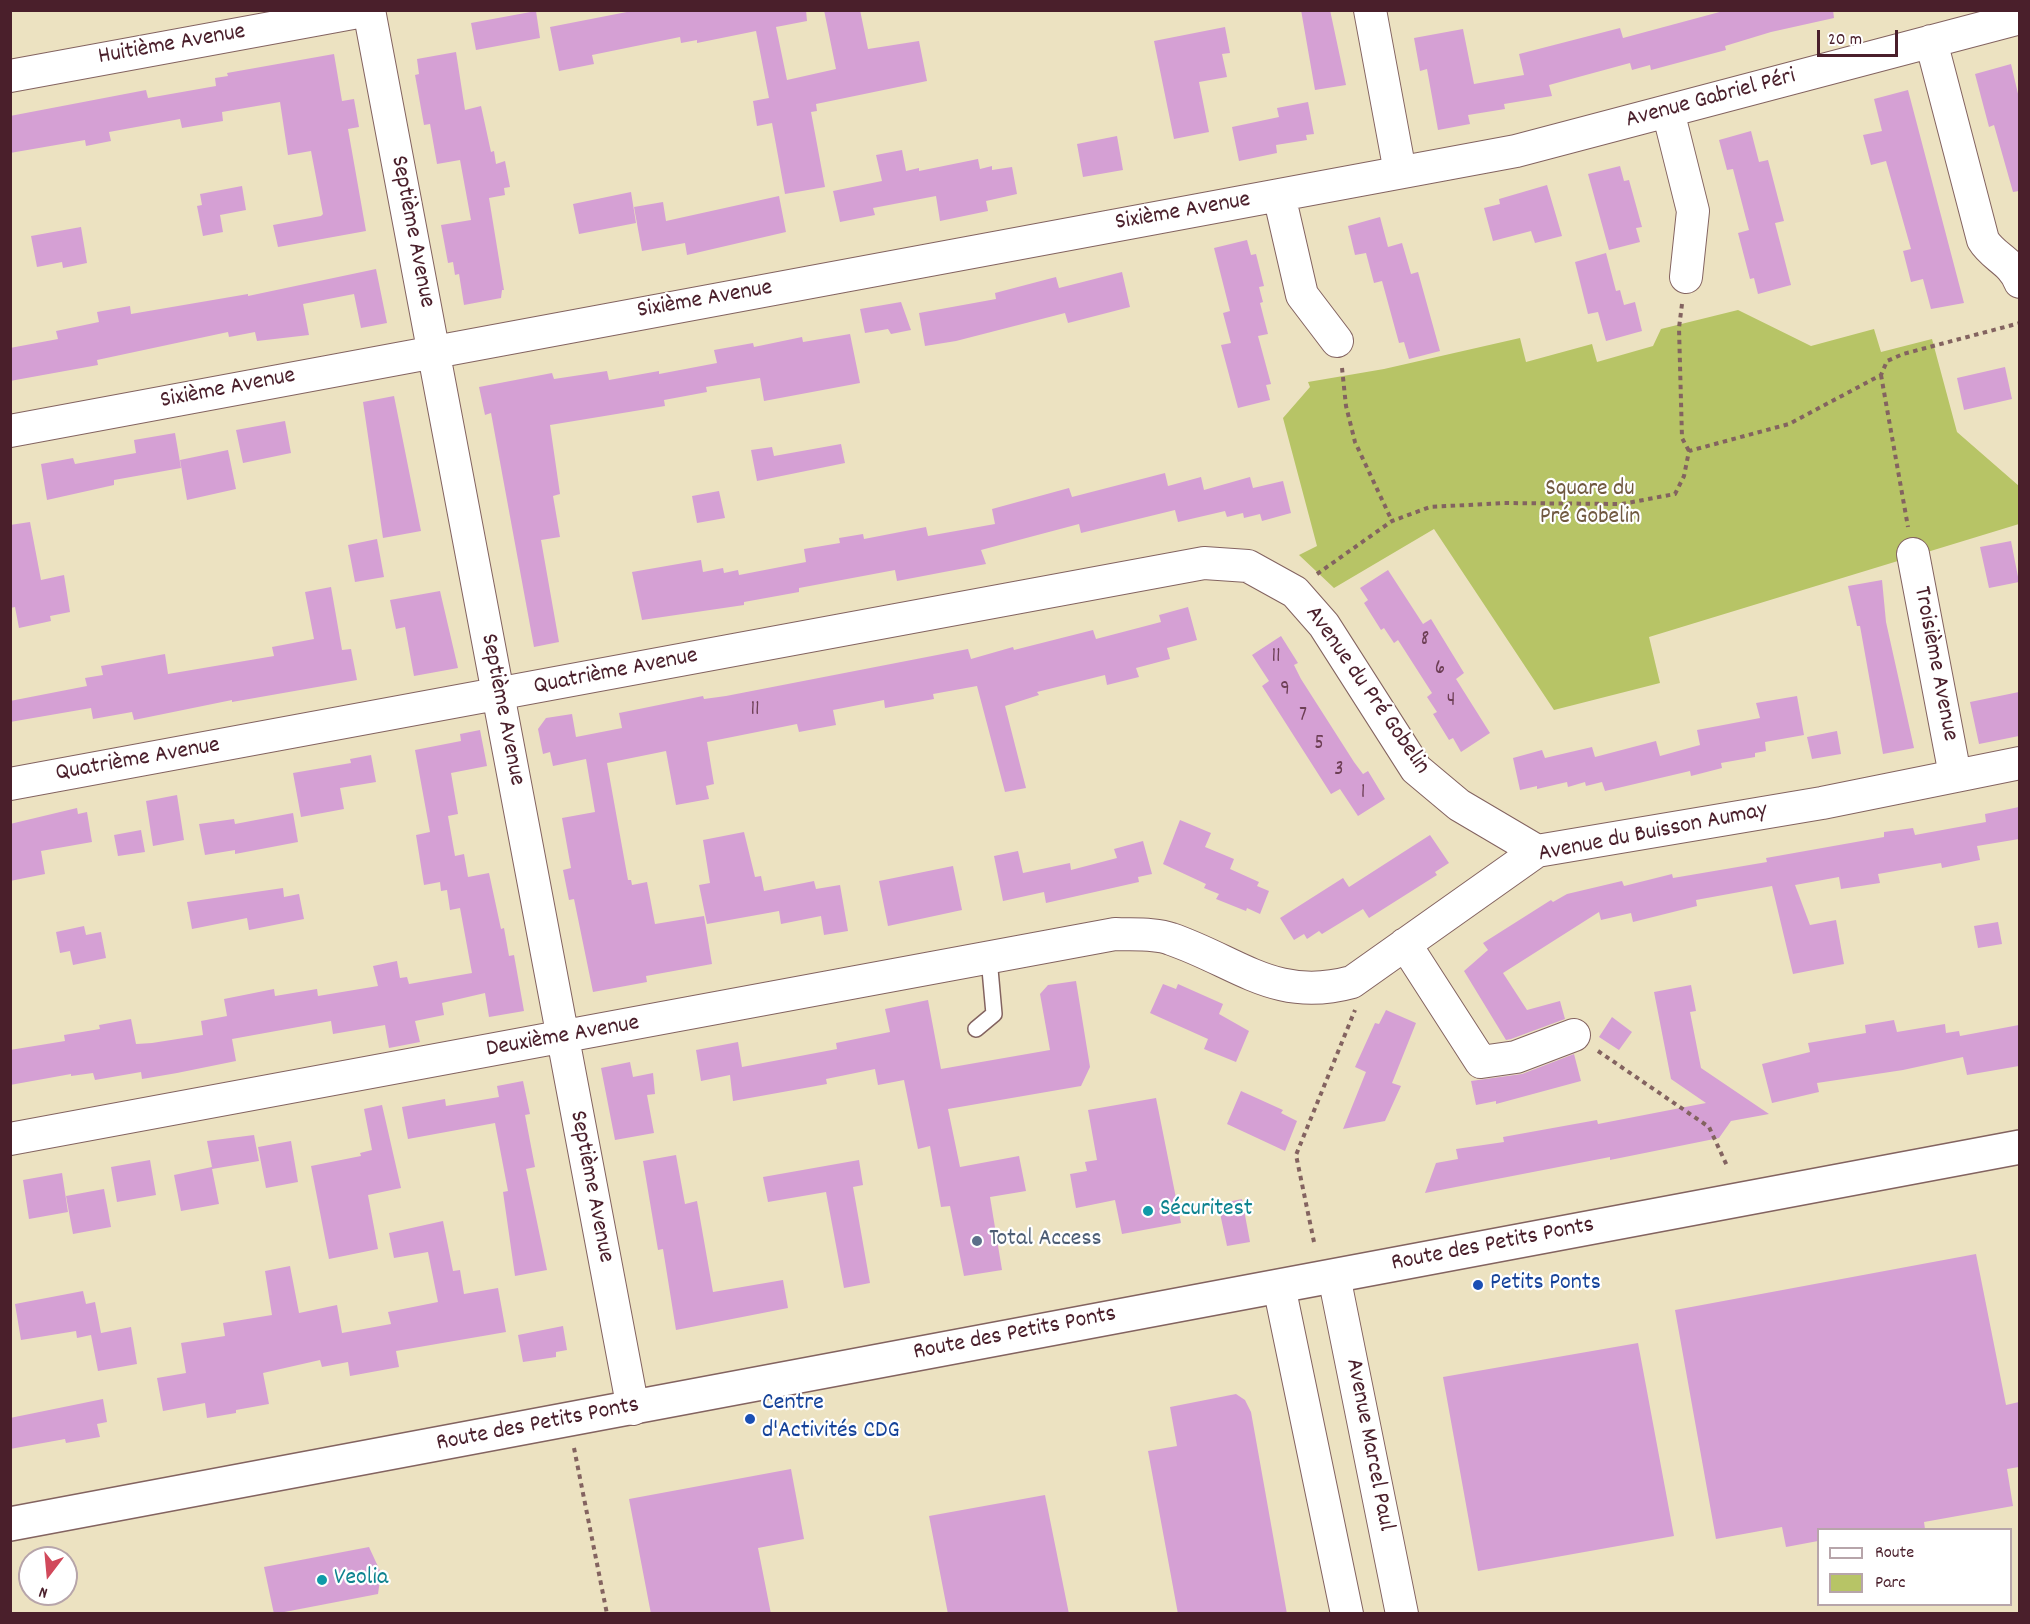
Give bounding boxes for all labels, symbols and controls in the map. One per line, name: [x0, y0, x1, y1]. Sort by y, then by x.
scale bar: [1820, 18, 1901, 56]
street label: Huitième Avenue: [96, 19, 248, 73]
text: 20 m: [1828, 28, 1862, 53]
street label: Avenue Gabriel Péri: [1623, 64, 1799, 136]
street label: Septième Avenue: [382, 154, 440, 310]
street label: Sixième Avenue: [1113, 187, 1253, 239]
street label: Sixième Avenue: [635, 275, 775, 327]
street label: Sixième Avenue: [158, 363, 298, 417]
park label: Square du Pré Gobelin: [1540, 477, 1640, 533]
street label: Troisième Avenue: [1905, 584, 1963, 744]
street label: Avenue du Pré Gobelin: [1297, 601, 1435, 781]
house number: 8: [1421, 628, 1429, 654]
street label: Septième Avenue: [472, 632, 530, 788]
street label: Quatrième Avenue: [532, 643, 700, 703]
house number: 11: [1271, 645, 1281, 671]
house number: 6: [1435, 657, 1445, 683]
house number: 9: [1280, 678, 1290, 704]
house number: 4: [1447, 689, 1455, 715]
house number: 11: [750, 698, 760, 724]
house number: 7: [1299, 704, 1307, 730]
street label: Quatrième Avenue: [54, 732, 222, 790]
house number: 5: [1314, 732, 1324, 758]
house number: 3: [1334, 758, 1344, 784]
house number: 1: [1361, 781, 1365, 807]
street label: Avenue du Buisson Aumay: [1536, 798, 1770, 870]
street label: Deuxième Avenue: [484, 1010, 642, 1066]
street label: Septième Avenue: [561, 1109, 619, 1265]
place label: Sécuritest: [1160, 1197, 1253, 1225]
marker: Sécuritest: [1141, 1204, 1155, 1218]
street label: Route des Petits Ponts: [1389, 1212, 1597, 1280]
place label: Total Access: [989, 1227, 1102, 1255]
marker: Total Access: [970, 1234, 984, 1248]
place label: Petits Ponts: [1490, 1271, 1601, 1299]
marker: Petits Ponts: [1471, 1278, 1485, 1292]
street label: Route des Petits Ponts: [911, 1301, 1119, 1369]
street label: Avenue Marcel Paul: [1337, 1356, 1399, 1534]
place label: Centre d'Activités CDG: [762, 1391, 900, 1447]
street label: Route des Petits Ponts: [434, 1392, 642, 1460]
marker: Centre d'Activités CDG: [743, 1412, 757, 1426]
legend: [1817, 1528, 2012, 1606]
text: Route: [1875, 1541, 1914, 1566]
north arrow: [18, 1546, 78, 1606]
place label: Veolia: [334, 1566, 388, 1594]
text: Parc: [1875, 1571, 1906, 1596]
marker: Veolia: [315, 1573, 329, 1587]
text: N: [36, 1580, 50, 1604]

